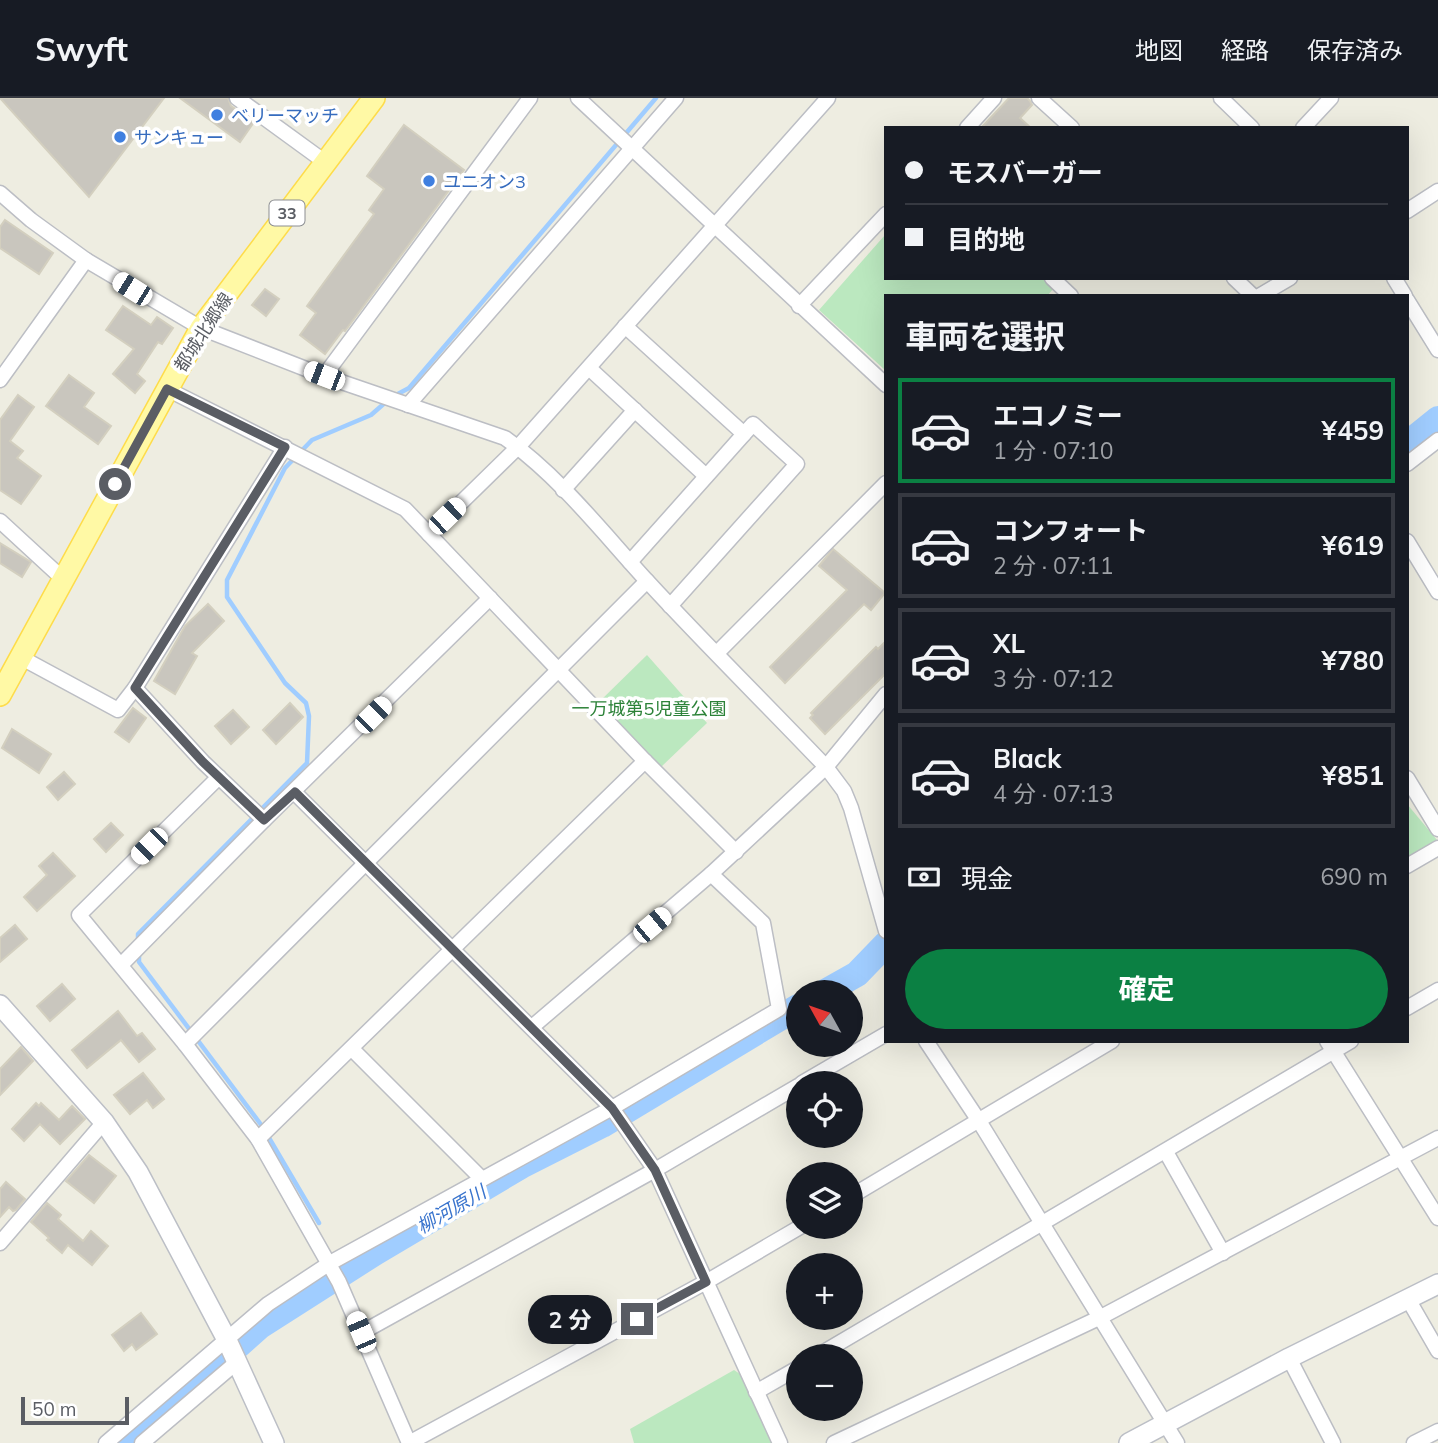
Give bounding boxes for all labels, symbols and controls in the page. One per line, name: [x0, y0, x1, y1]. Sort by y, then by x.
text: Swyft: [35, 28, 128, 69]
text: 地図: [1135, 35, 1183, 65]
text: 経路: [1221, 35, 1269, 65]
text: 保存済み: [1307, 35, 1403, 65]
place label: ベリーマッチ: [231, 104, 339, 127]
marker: ベリーマッチ: [209, 107, 225, 123]
place label: サンキュー: [134, 126, 224, 149]
marker: サンキュー: [112, 129, 128, 145]
text: モスバーガー: [947, 156, 1103, 189]
place label: ユニオン3: [443, 170, 526, 193]
marker: ユニオン3: [421, 173, 437, 189]
road number: 33: [270, 200, 304, 225]
text: 目的地: [947, 223, 1025, 256]
car: [109, 269, 156, 309]
street label: 都城北郷線: [169, 288, 237, 376]
text: 車両を選択: [905, 316, 1065, 356]
car: [301, 359, 348, 393]
icon: car: [909, 399, 972, 462]
text: エコノミー: [993, 399, 1123, 432]
text: ¥459: [1322, 414, 1384, 447]
text: 1 分 · 07:10: [993, 436, 1114, 465]
route start: [99, 468, 131, 500]
car: [425, 494, 470, 538]
icon: car: [909, 514, 972, 577]
text: コンフォート: [993, 514, 1148, 547]
text: ¥619: [1322, 529, 1384, 562]
text: 2 分 · 07:11: [993, 551, 1114, 580]
text: XL: [993, 627, 1025, 660]
icon: car: [909, 629, 972, 692]
text: ¥780: [1322, 644, 1384, 677]
text: 3 分 · 07:12: [993, 664, 1114, 693]
car: [351, 693, 396, 737]
park label: 一万城第5児童公園: [572, 697, 726, 720]
text: Black: [993, 742, 1061, 775]
icon: car: [909, 744, 972, 807]
text: ¥851: [1322, 759, 1384, 792]
text: 4 分 · 07:13: [993, 779, 1114, 808]
car: [127, 824, 172, 868]
icon: cash: [905, 858, 943, 896]
text: 現金: [961, 862, 1013, 895]
text: 690 m: [1320, 862, 1388, 891]
car: [630, 903, 675, 947]
button: 確定: [905, 949, 1388, 1029]
north arrow: [786, 980, 863, 1057]
map controls: [786, 980, 863, 1421]
button: locate: [786, 1071, 863, 1148]
button: layers: [786, 1162, 863, 1239]
water label: 柳河原川: [412, 1179, 492, 1238]
button: +: [786, 1253, 863, 1330]
callout: 2 分: [528, 1294, 612, 1344]
route end: [621, 1303, 653, 1335]
text: 2 分: [548, 1305, 592, 1334]
car: [344, 1309, 379, 1355]
button: −: [786, 1344, 863, 1421]
scale bar: [21, 1394, 130, 1426]
text: 50 m: [32, 1397, 76, 1421]

